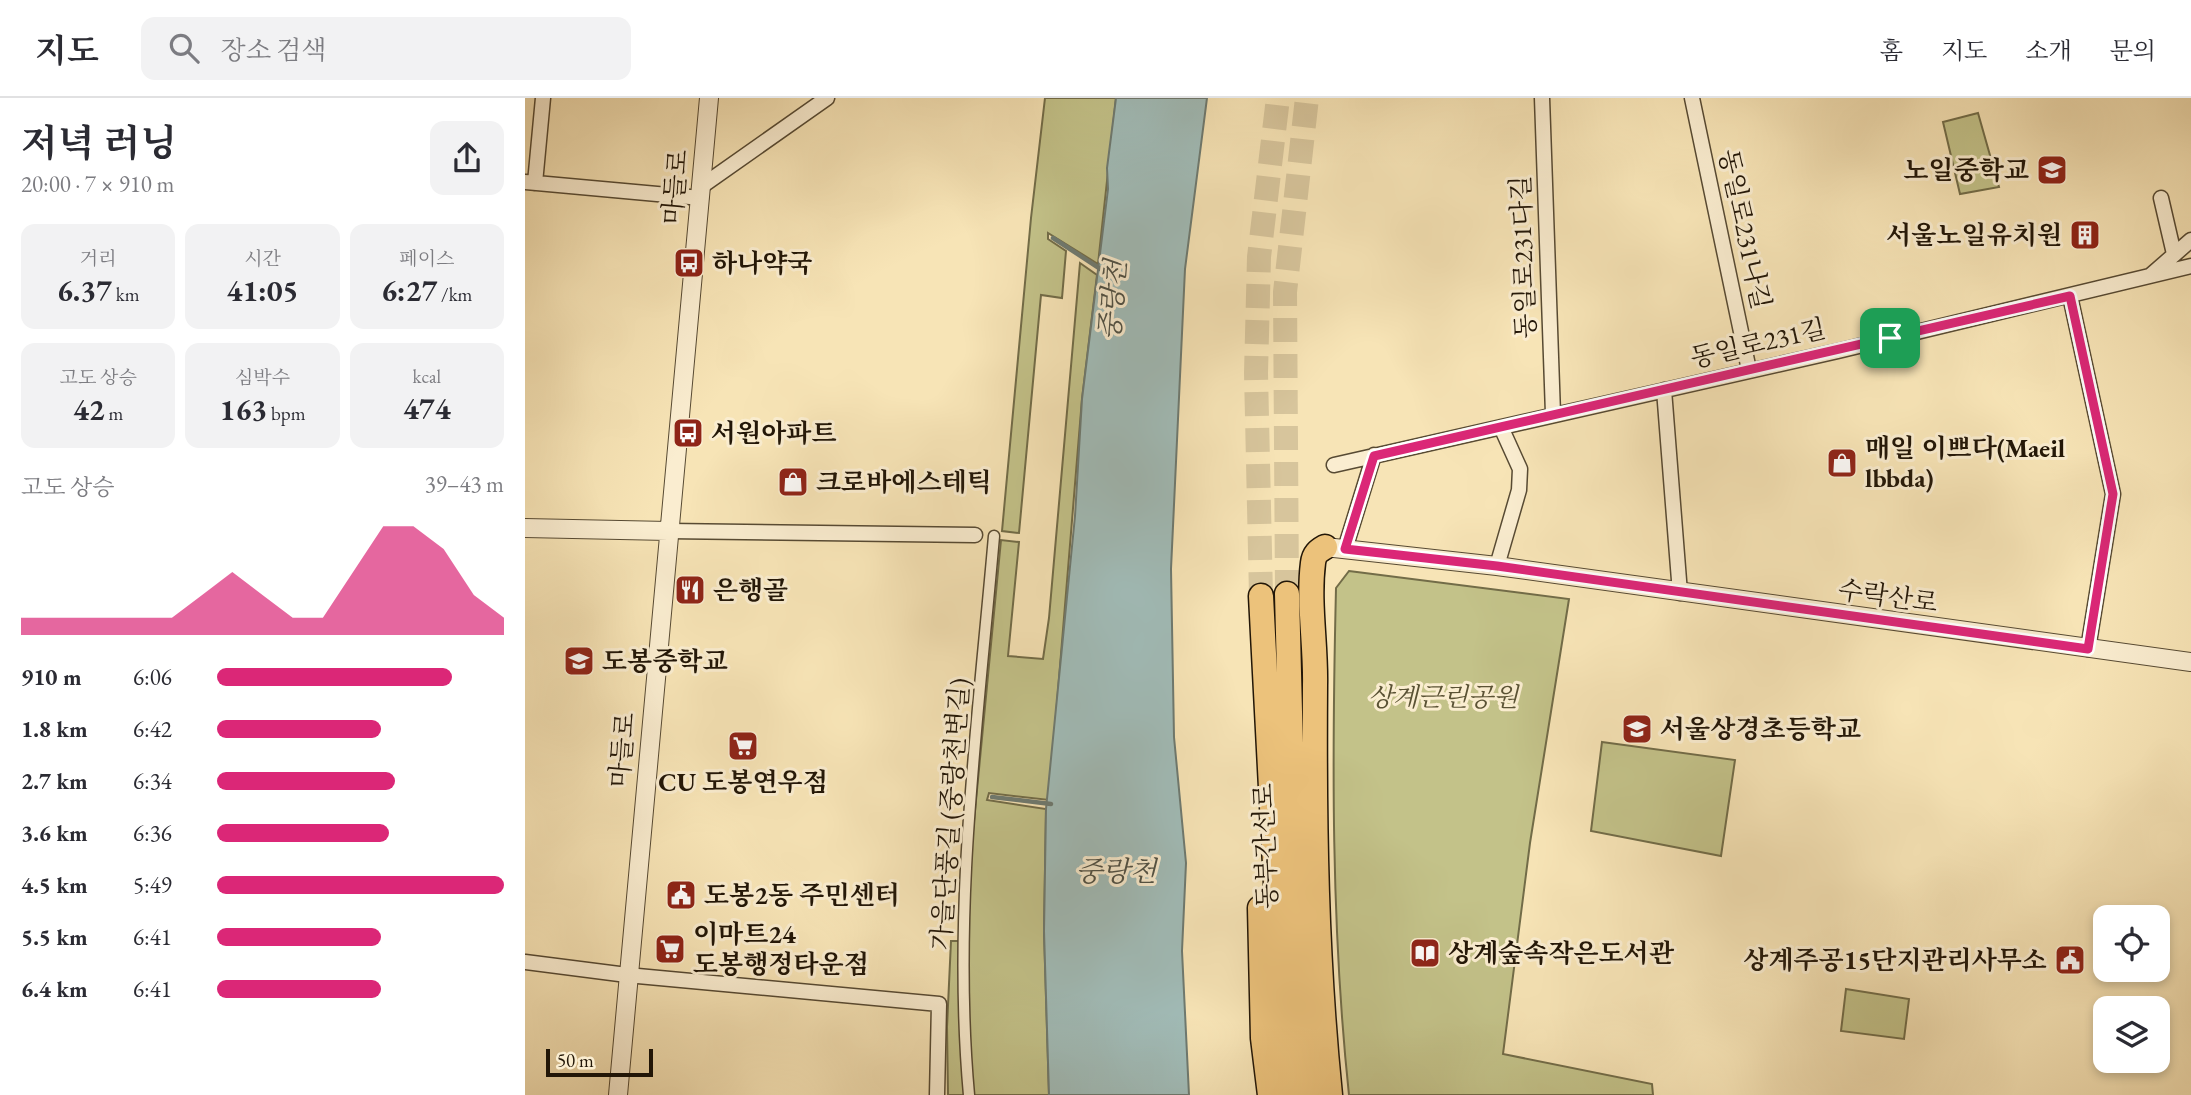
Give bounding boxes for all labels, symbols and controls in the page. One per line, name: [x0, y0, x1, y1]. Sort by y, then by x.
search box: [141, 17, 631, 80]
text: 지도: [35, 29, 99, 72]
icon: search: [165, 29, 203, 67]
text: 장소 검색: [221, 33, 326, 67]
text: 홈: [1880, 35, 1903, 66]
text: 지도: [1941, 35, 1987, 66]
text: 소개: [2025, 35, 2072, 66]
text: 문의: [2110, 35, 2156, 66]
text: 저녁 러닝: [21, 118, 177, 167]
button: share: [430, 121, 504, 195]
street label: 동일로231나길: [1711, 146, 1779, 312]
street label: 마들로: [655, 148, 695, 226]
place label: 노일중학교: [1903, 153, 2029, 187]
school or university icon: 노일중학교: [2035, 153, 2069, 187]
text: 20:00 · 7 × 910 m: [21, 169, 174, 199]
street label: 동일로231다길: [1503, 175, 1543, 339]
place label: 서울노일유치원: [1886, 218, 2062, 252]
building icon: 서울노일유치원: [2068, 218, 2102, 252]
text: 거리: [80, 246, 117, 271]
text: 시간: [244, 246, 281, 271]
text: 페이스: [399, 246, 454, 271]
bus stop icon: 하나약국: [672, 246, 706, 280]
place label: 하나약국: [712, 246, 812, 280]
water label: 중랑천: [1091, 256, 1134, 342]
text: 6.37: [57, 271, 112, 310]
text: 41:05: [227, 271, 298, 310]
text: 6:27: [381, 271, 437, 310]
text: km: [112, 282, 139, 307]
text: /km: [437, 282, 472, 307]
pin: [1860, 308, 1920, 368]
street label: 동일로231길: [1687, 311, 1829, 375]
icon: arrive: [1871, 319, 1909, 357]
text: kcal: [413, 364, 441, 389]
text: 고도 상승: [60, 365, 137, 390]
text: 심박수: [235, 365, 290, 390]
text: 474: [403, 389, 451, 428]
text: 42: [73, 390, 105, 429]
text: 163: [220, 390, 267, 429]
text: m: [105, 401, 123, 426]
text: bpm: [267, 401, 305, 426]
bus stop icon: 서원아파트: [671, 416, 705, 450]
place label: 서원아파트: [711, 416, 837, 450]
place label: 매일 이쁘다(Maeil lbbda): [1865, 431, 2065, 495]
shop icon: 매일 이쁘다(Maeil lbbda): [1825, 446, 1859, 480]
shop icon: 크로바에스테틱: [776, 465, 810, 499]
place label: 크로바에스테틱: [816, 465, 992, 499]
text: 39–43 m: [425, 469, 504, 499]
text: 고도 상승: [21, 472, 114, 502]
street label: 수락산로: [1836, 572, 1940, 620]
restaurant icon: 은행골: [673, 573, 707, 607]
place label: 은행골: [713, 573, 788, 607]
school or university icon: 도봉중학교: [562, 644, 596, 678]
place label: 도봉중학교: [602, 644, 728, 678]
text: 910 m: [21, 662, 82, 692]
text: 6:06: [133, 662, 172, 692]
street label: 가을단풍길 (중랑천변길): [924, 677, 976, 951]
park label: 상계근린공원: [1368, 680, 1520, 714]
street label: 마들로: [602, 711, 642, 789]
school or university icon: 서울상경초등학교: [1620, 712, 1654, 746]
place label: 서울상경초등학교: [1660, 712, 1861, 746]
text: 1.8 km: [21, 714, 88, 744]
text: 6:42: [133, 714, 172, 744]
supermarket icon: CU 도봉연우점: [726, 729, 760, 763]
place label: CU 도봉연우점: [658, 765, 828, 799]
text: 2.7 km: [21, 766, 88, 796]
text: 6:34: [133, 766, 172, 796]
street label: 동부간선로: [1246, 783, 1284, 909]
text: 3.6 km: [21, 818, 88, 848]
text: 6:36: [133, 818, 172, 848]
water label: 중랑천: [1075, 853, 1159, 889]
text: 4.5 km: [21, 870, 88, 900]
text: 5:49: [133, 870, 172, 900]
public building icon: 도봉2동 주민센터: [664, 878, 698, 912]
place label: 도봉2동 주민센터: [704, 878, 900, 912]
map controls: [2093, 905, 2170, 1073]
button: locate: [2093, 905, 2170, 982]
place label: 이마트24 도봉행정타운점: [693, 917, 869, 981]
text: 5.5 km: [21, 922, 88, 952]
text: 6:41: [133, 922, 172, 952]
supermarket icon: 이마트24 도봉행정타운점: [653, 932, 687, 966]
library icon: 상계숲속작은도서관: [1408, 936, 1442, 970]
place label: 상계숲속작은도서관: [1448, 936, 1675, 970]
place label: 상계주공15단지관리사무소: [1743, 943, 2047, 977]
public building icon: 상계주공15단지관리사무소: [2053, 943, 2087, 977]
text: 6.4 km: [21, 974, 88, 1004]
text: 6:41: [133, 974, 172, 1004]
button: layers: [2093, 996, 2170, 1073]
scale bar: [546, 1046, 653, 1078]
text: 50 m: [557, 1048, 594, 1073]

